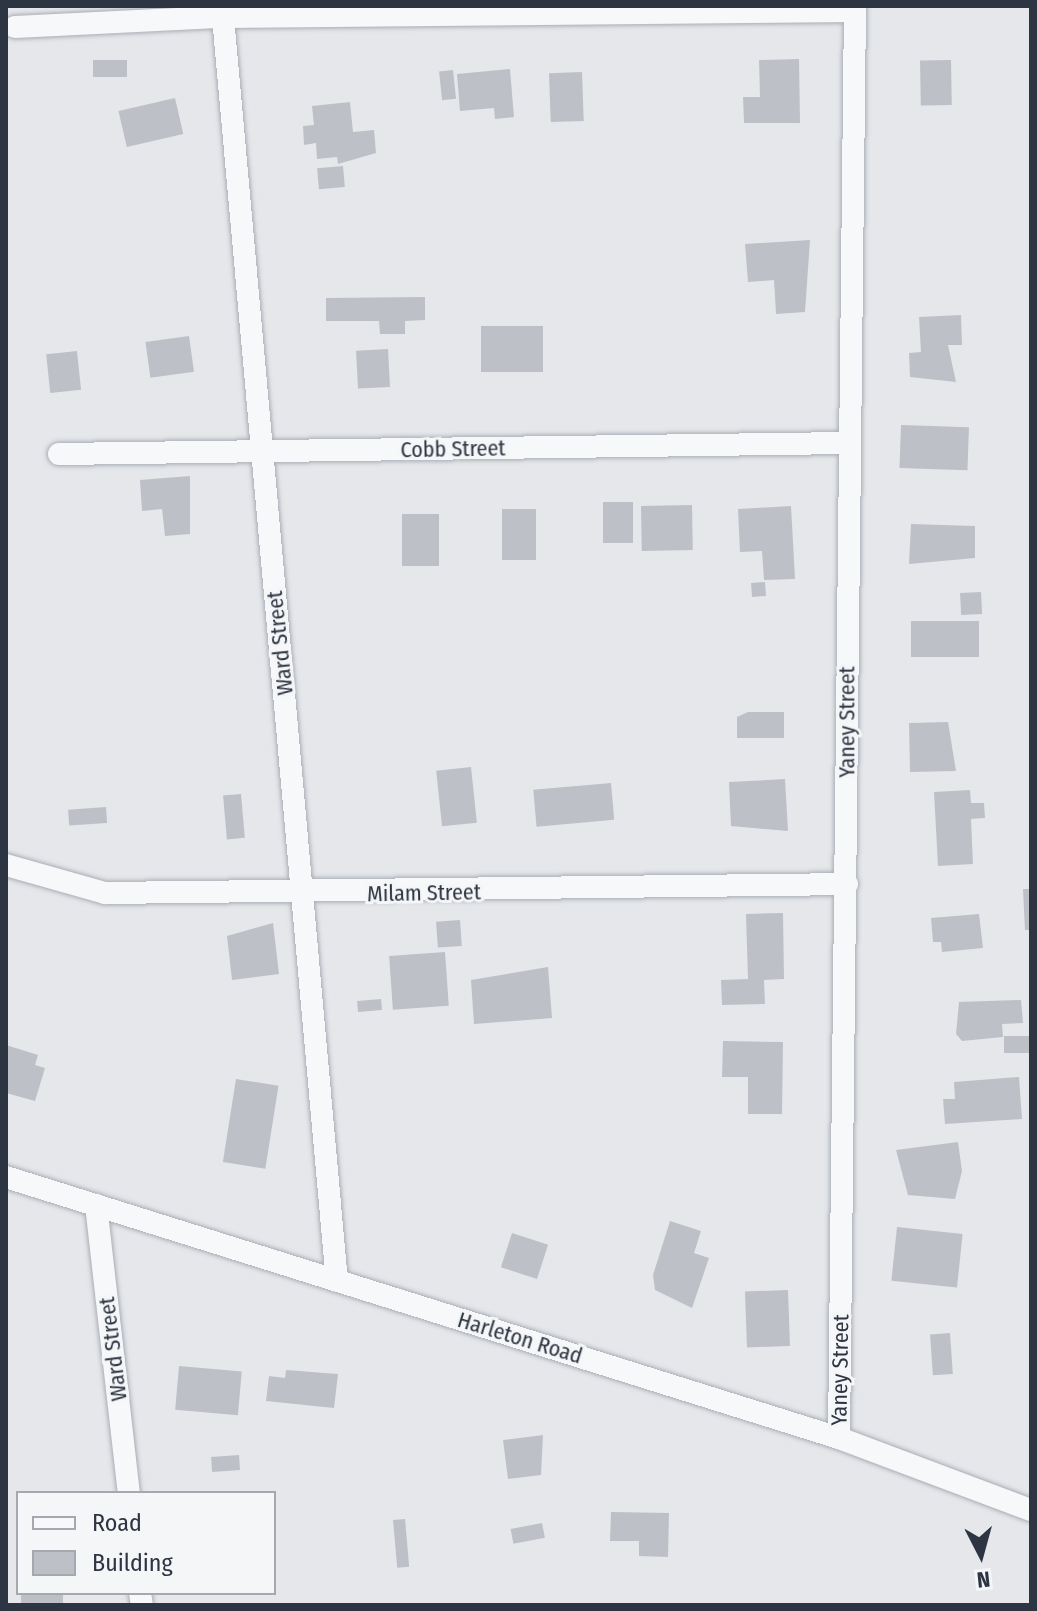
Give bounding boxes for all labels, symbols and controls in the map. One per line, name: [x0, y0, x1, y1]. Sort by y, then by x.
street label: Cobb Street: [400, 435, 506, 463]
street label: Ward Street: [261, 590, 299, 696]
street label: Yaney Street: [834, 666, 860, 778]
street label: Milam Street: [367, 879, 481, 907]
street label: Ward Street: [94, 1295, 132, 1403]
street label: Harleton Road: [454, 1306, 586, 1370]
street label: Yaney Street: [826, 1314, 854, 1426]
legend: [16, 1491, 276, 1595]
text: Road: [92, 1509, 142, 1537]
north arrow: [941, 1515, 1021, 1595]
text: Building: [92, 1549, 173, 1577]
text: N: [976, 1565, 992, 1593]

